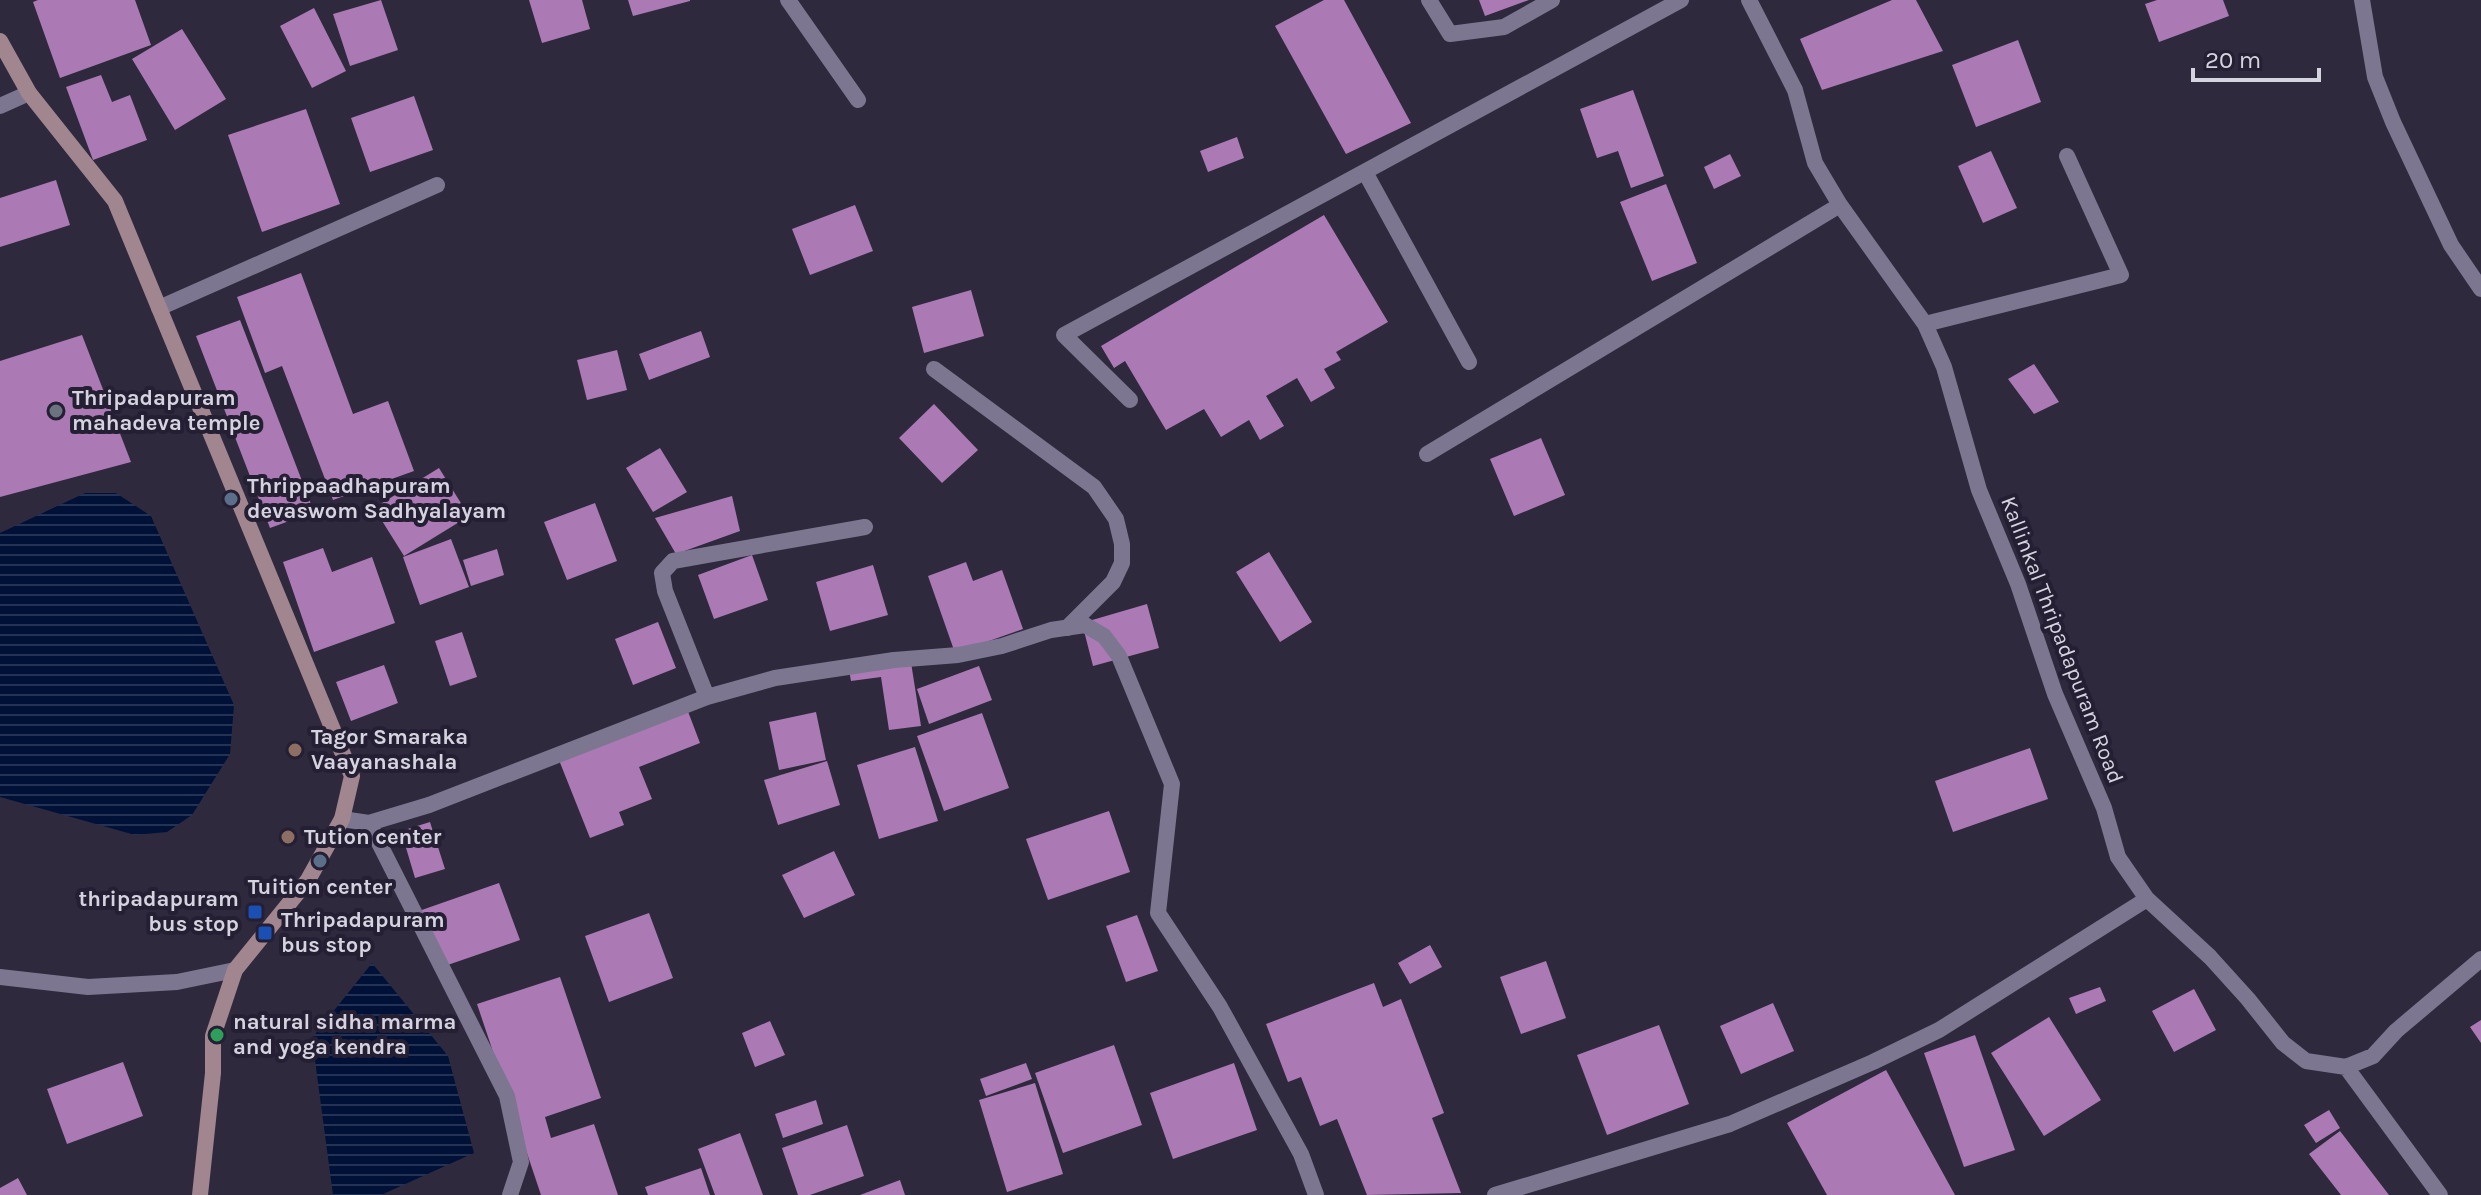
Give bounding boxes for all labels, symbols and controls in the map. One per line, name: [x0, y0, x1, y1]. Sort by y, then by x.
scale bar: [2193, 32, 2319, 82]
text: 20 m: [2205, 46, 2261, 74]
place label: Thripadapuram mahadeva temple: [72, 385, 260, 436]
marker: Thripadapuram mahadeva temple: [47, 402, 65, 420]
place label: Thrippaadhapuram devaswom Sadhyalayam: [247, 473, 506, 524]
marker: Thrippaadhapuram devaswom Sadhyalayam: [222, 490, 240, 508]
street label: Kallinkal Thripadapuram Road: [1995, 493, 2129, 787]
place label: Tagor Smaraka Vaayanashala: [311, 724, 468, 775]
marker: Tagor Smaraka Vaayanashala: [286, 741, 304, 759]
place label: Tution center: [304, 824, 442, 850]
marker: Tution center: [279, 828, 297, 846]
marker: Tuition center: [311, 852, 329, 870]
place label: Tuition center: [248, 874, 393, 900]
place label: thripadapuram bus stop: [79, 886, 239, 937]
marker: thripadapuram bus stop: [246, 903, 264, 921]
place label: Thripadapuram bus stop: [281, 907, 445, 958]
marker: Thripadapuram bus stop: [256, 924, 274, 942]
place label: natural sidha marma and yoga kendra: [233, 1009, 456, 1060]
marker: natural sidha marma and yoga kendra: [208, 1026, 226, 1044]

